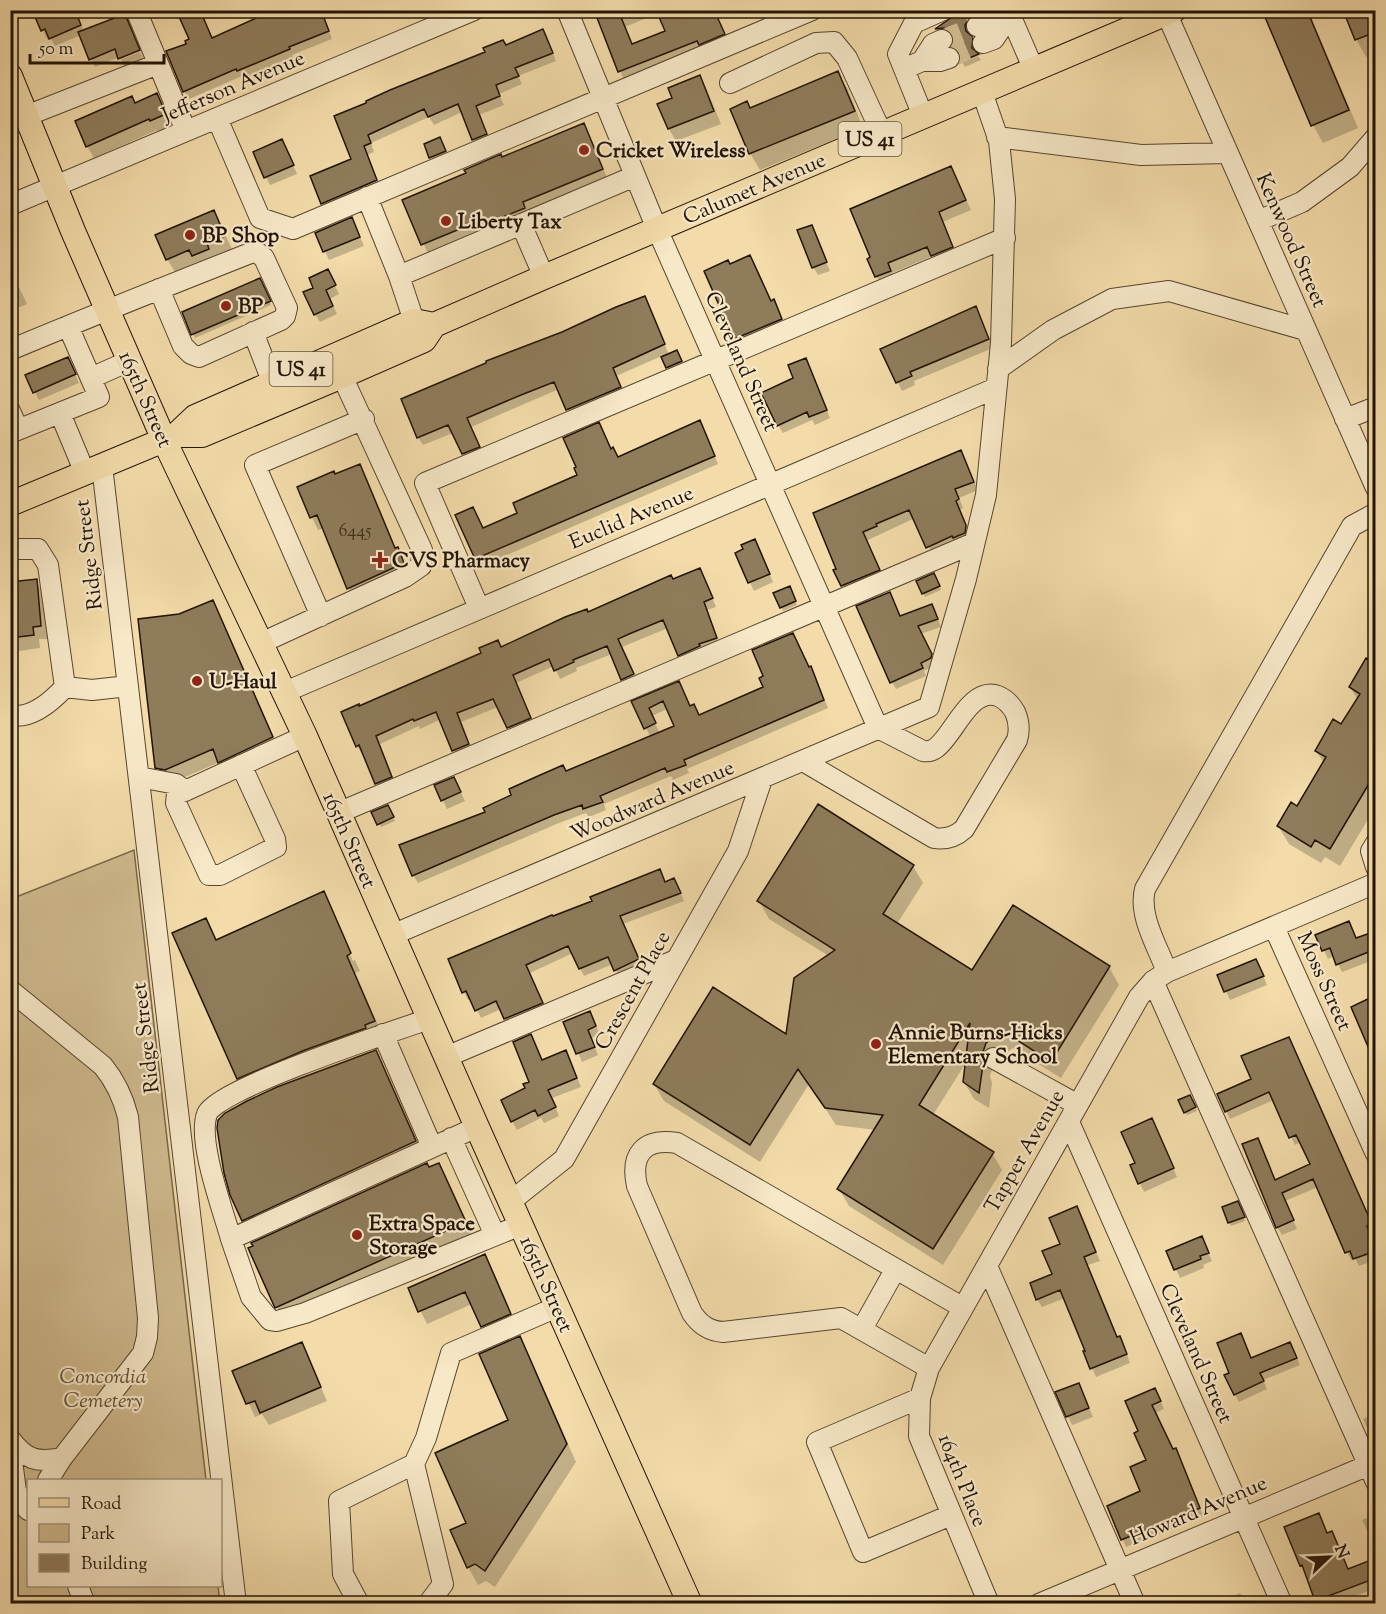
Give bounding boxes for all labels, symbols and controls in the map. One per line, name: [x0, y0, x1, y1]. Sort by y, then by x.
scale bar: [30, 27, 164, 65]
text: 50 m: [38, 37, 74, 63]
street label: Jefferson Avenue: [157, 44, 310, 132]
road number: US 41: [838, 122, 902, 156]
place label: Cricket Wireless: [596, 137, 746, 167]
marker: Cricket Wireless: [577, 143, 591, 157]
street label: Calumet Avenue: [679, 146, 831, 233]
street label: Kenwood Street: [1247, 169, 1333, 313]
place label: Liberty Tax: [458, 208, 562, 238]
marker: Liberty Tax: [439, 214, 453, 228]
place label: BP Shop: [202, 222, 279, 252]
marker: BP Shop: [183, 228, 197, 242]
street label: Cleveland Street: [696, 287, 784, 437]
place label: BP: [238, 293, 263, 323]
marker: BP: [219, 299, 233, 313]
street label: 165th Street: [110, 347, 179, 453]
road number: US 41: [270, 352, 332, 386]
street label: Euclid Avenue: [565, 479, 699, 559]
street label: Ridge Street: [68, 498, 112, 612]
house number: 6445: [339, 519, 371, 545]
place label: CVS Pharmacy: [392, 547, 530, 577]
marker: CVS Pharmacy: [373, 553, 387, 567]
place label: U-Haul: [209, 668, 277, 698]
marker: U-Haul: [190, 674, 204, 688]
street label: Woodward Avenue: [566, 754, 739, 850]
street label: 165th Street: [314, 788, 383, 894]
street label: Crescent Place: [589, 926, 679, 1056]
street label: Moss Street: [1288, 927, 1358, 1036]
street label: Ridge Street: [125, 981, 169, 1095]
place label: Annie Burns-Hicks Elementary School: [888, 1019, 1063, 1073]
marker: Annie Burns-Hicks Elementary School: [869, 1037, 883, 1051]
street label: Tapper Avenue: [978, 1085, 1073, 1219]
place label: Extra Space Storage: [369, 1210, 475, 1264]
marker: Extra Space Storage: [350, 1228, 364, 1242]
street label: 165th Street: [511, 1232, 580, 1338]
street label: Cleveland Street: [1151, 1279, 1239, 1429]
park label: Concordia Cemetery: [60, 1363, 147, 1417]
street label: 164th Place: [929, 1430, 993, 1532]
street label: Howard Avenue: [1125, 1469, 1272, 1554]
legend: [27, 1479, 222, 1587]
text: Road: [81, 1492, 121, 1518]
text: Park: [81, 1522, 116, 1548]
north arrow: [1299, 1527, 1359, 1587]
text: N: [1327, 1542, 1354, 1563]
text: Building: [81, 1552, 147, 1578]

